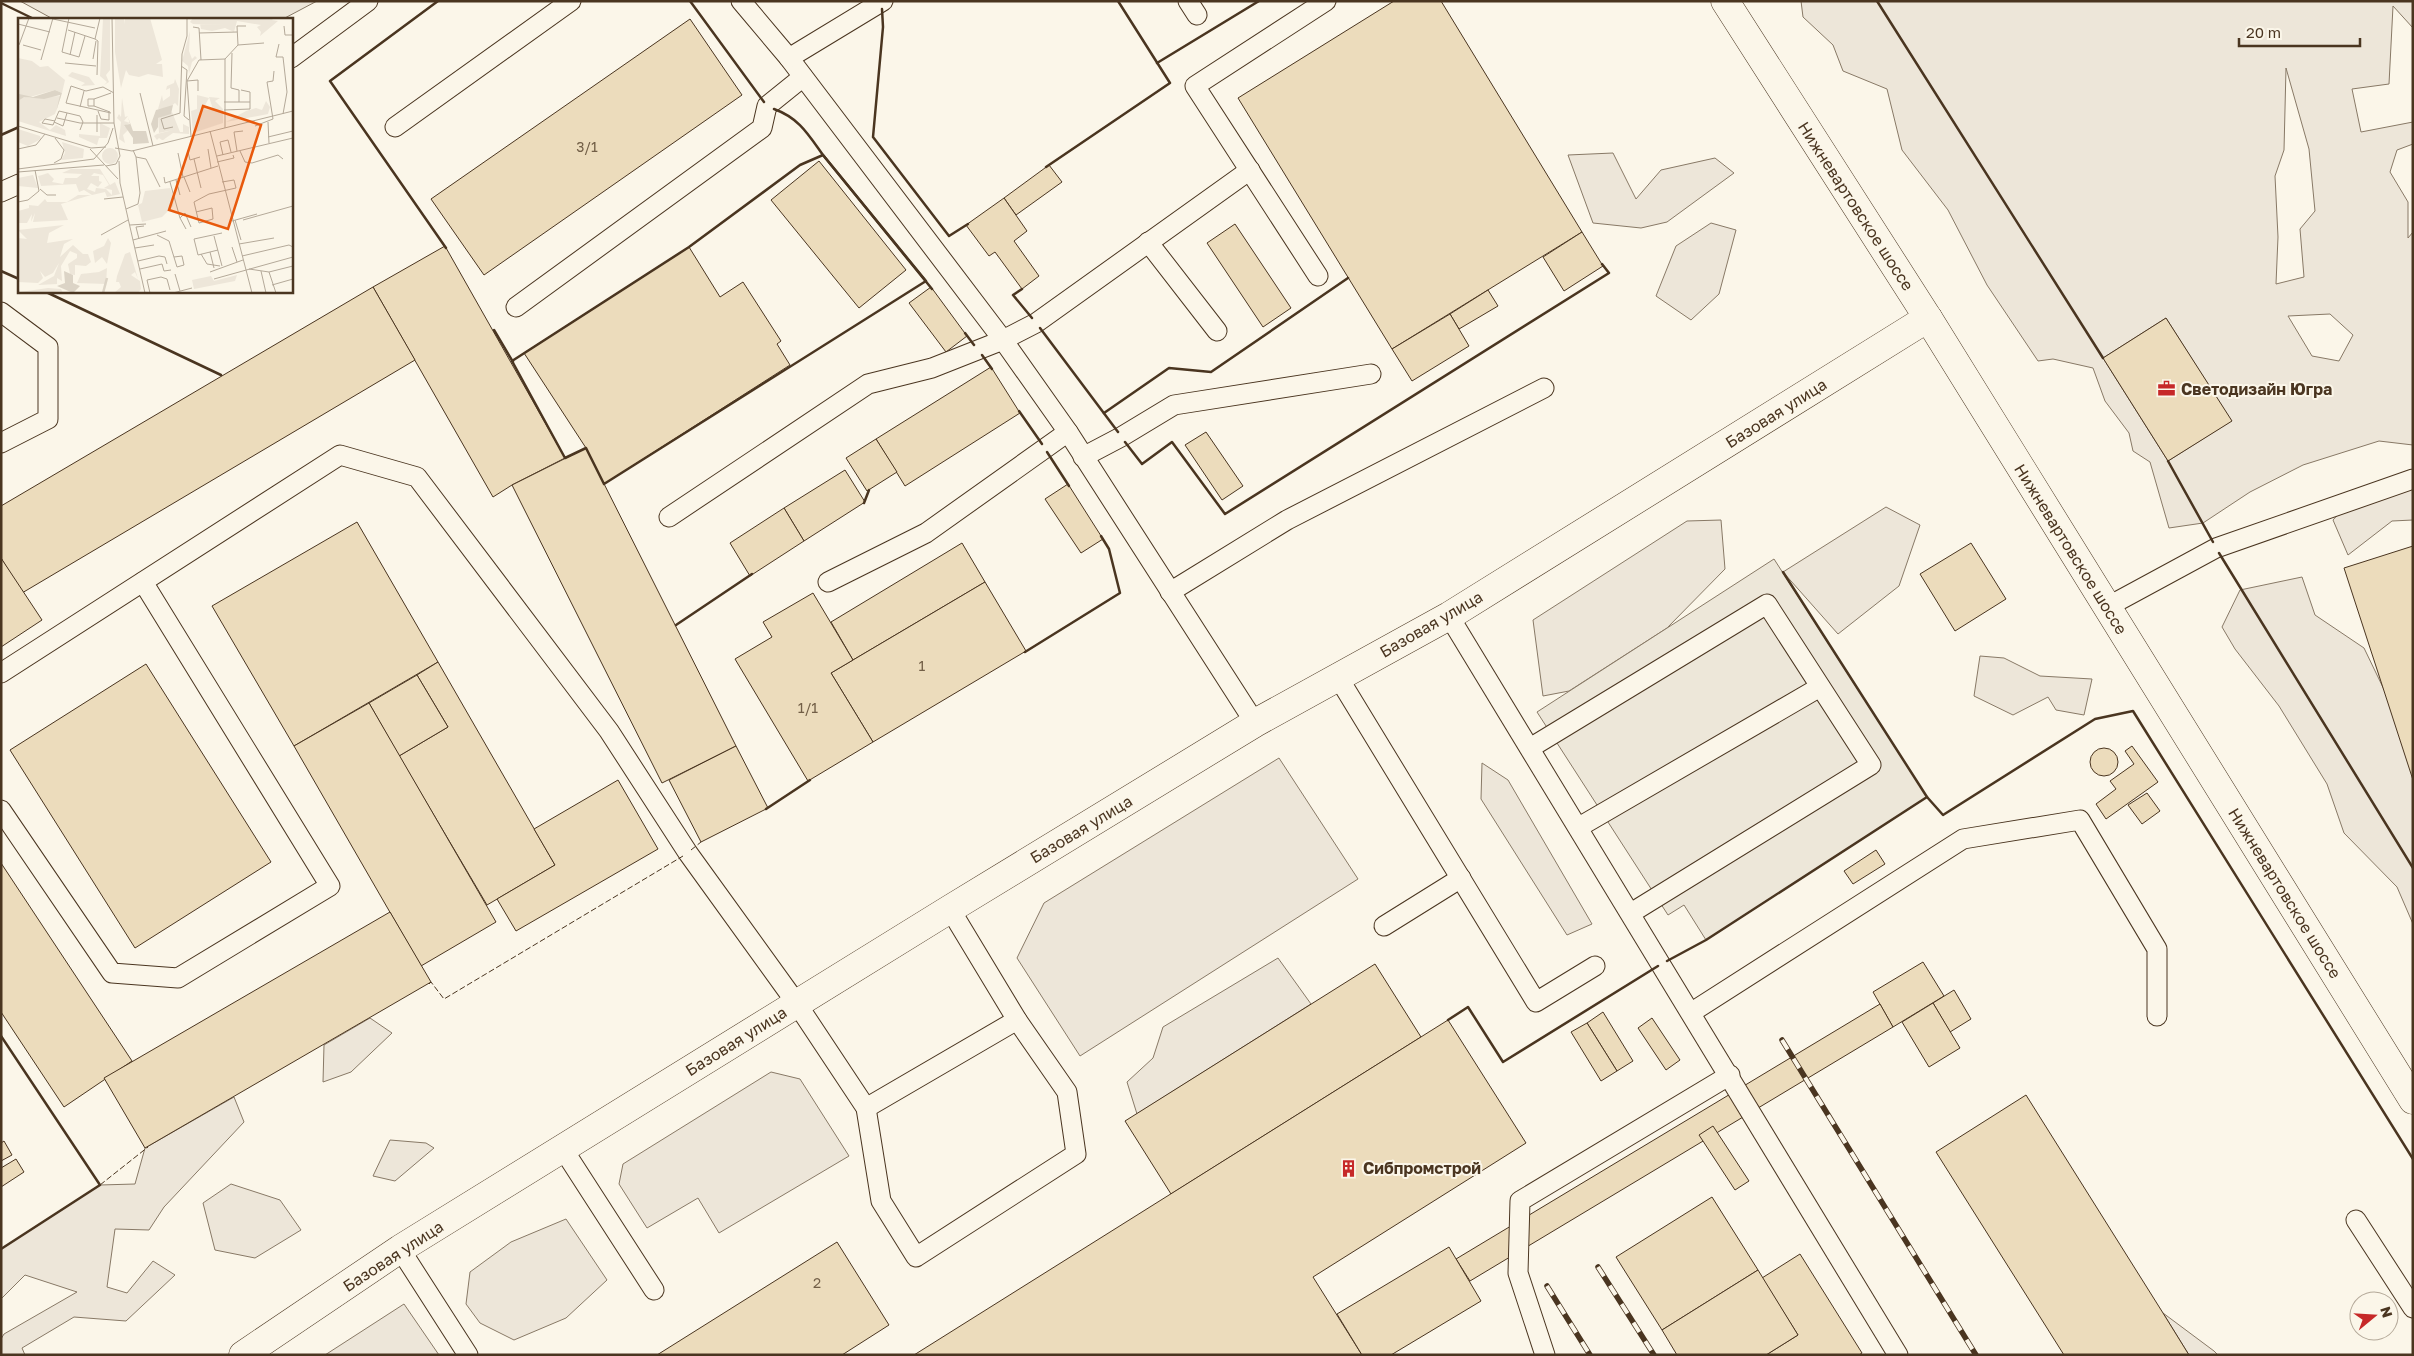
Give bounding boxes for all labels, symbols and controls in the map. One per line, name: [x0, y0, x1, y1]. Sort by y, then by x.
scale bar: [2239, 15, 2360, 47]
inset map: [18, 18, 292, 292]
text: 20 m: [2246, 23, 2281, 41]
street label: Нижневартовское шоссе: [1794, 118, 1918, 294]
house number: 3/1: [576, 138, 598, 155]
street label: Базовая улица: [1722, 374, 1830, 452]
office icon: Светодизайн Югра: [2157, 379, 2177, 399]
place label: Светодизайн Югра: [2181, 379, 2332, 399]
street label: Нижневартовское шоссе: [2010, 460, 2132, 638]
street label: Базовая улица: [1376, 586, 1486, 662]
house number: 1: [919, 657, 926, 674]
house number: 1/1: [798, 699, 818, 716]
street label: Базовая улица: [1026, 791, 1136, 867]
street label: Нижневартовское шоссе: [2224, 804, 2346, 982]
street label: Базовая улица: [682, 1002, 790, 1080]
building icon: Сибпромстрой: [1339, 1158, 1359, 1178]
place label: Сибпромстрой: [1363, 1158, 1481, 1178]
street label: Базовая улица: [339, 1216, 447, 1296]
house number: 2: [813, 1274, 821, 1291]
north arrow: [2349, 1291, 2399, 1341]
text: N: [2377, 1304, 2397, 1320]

